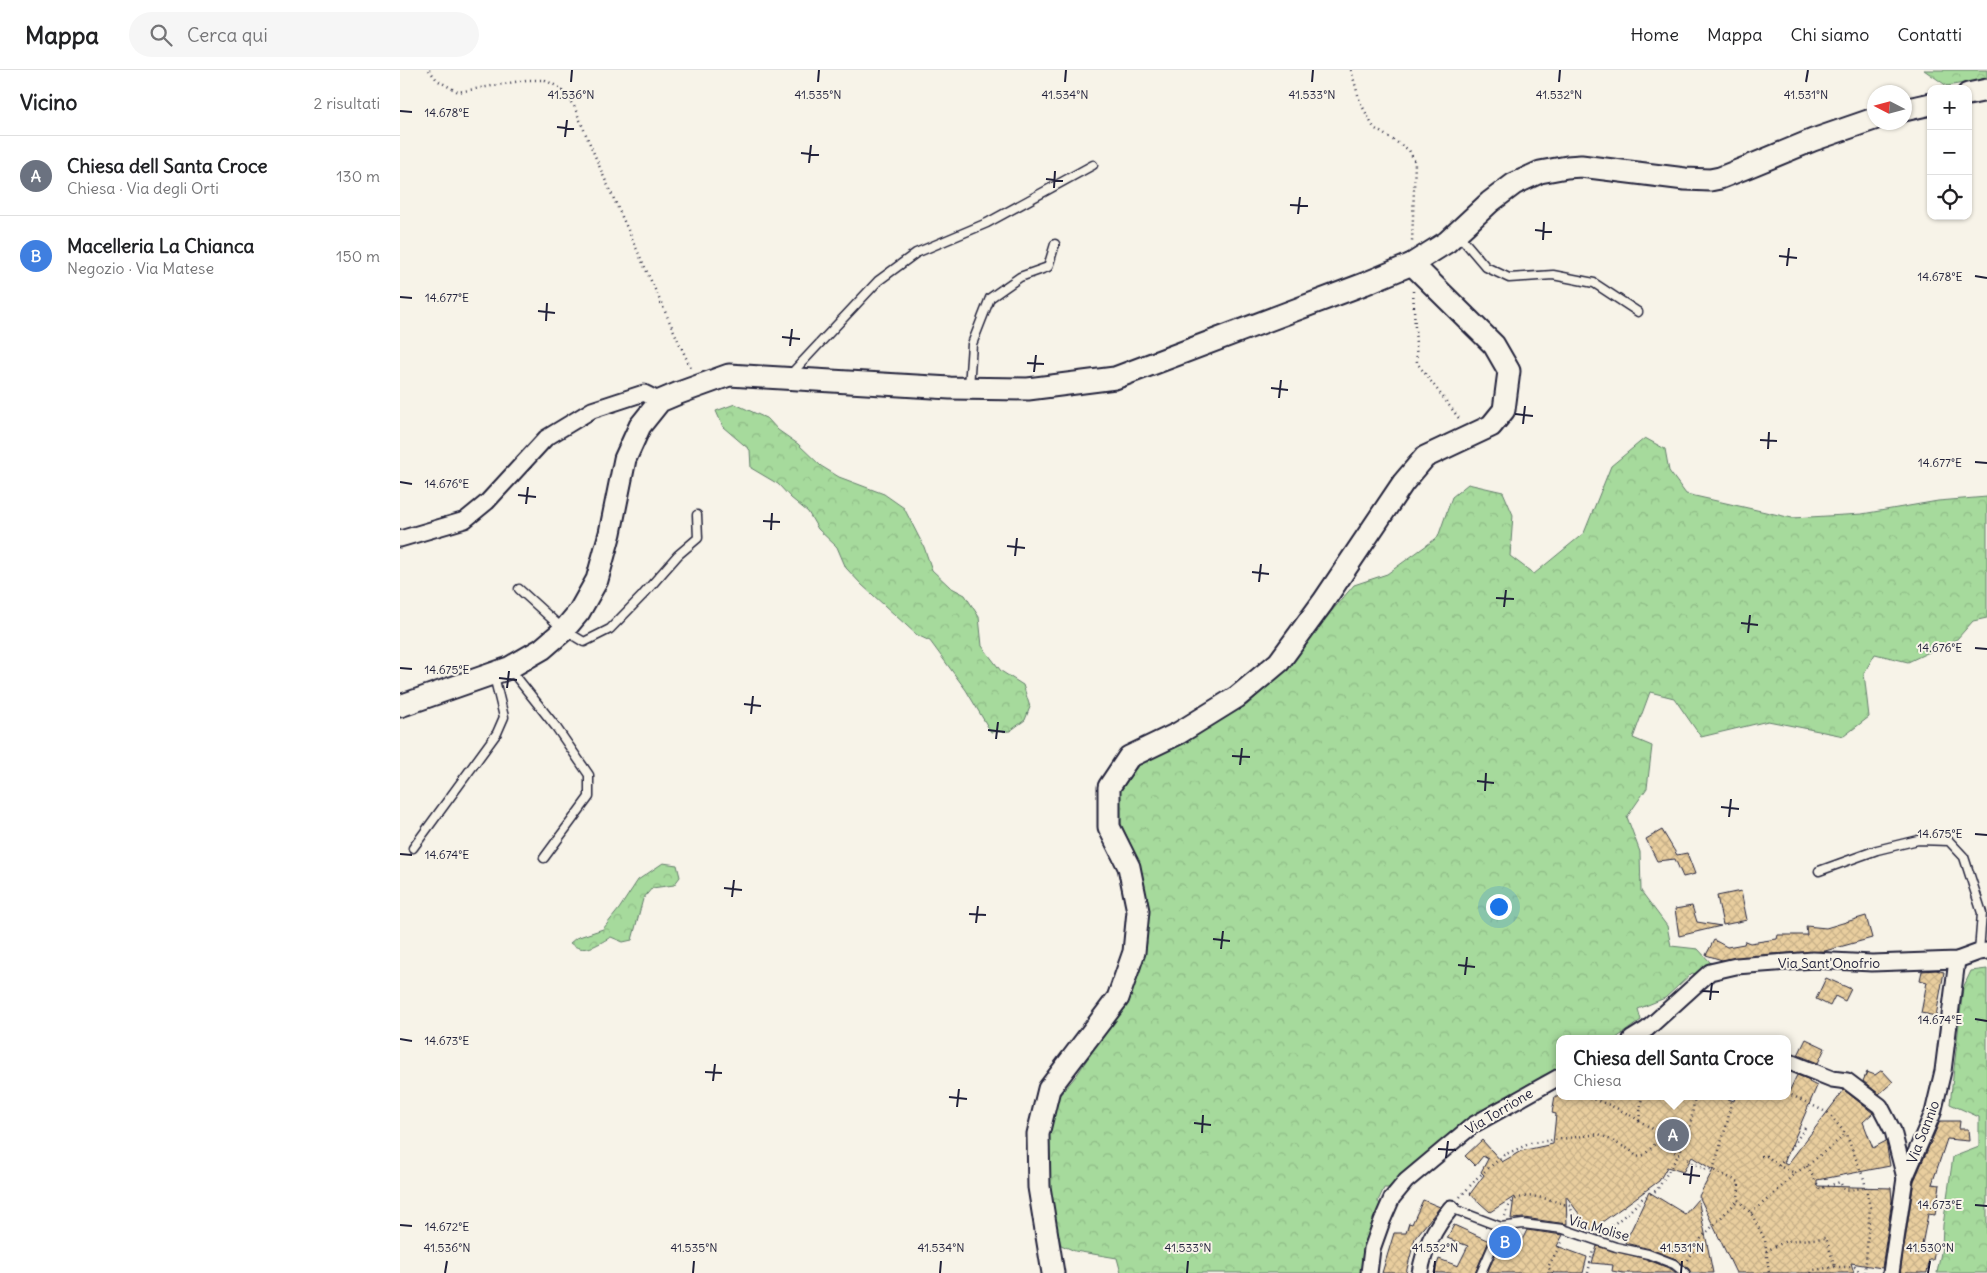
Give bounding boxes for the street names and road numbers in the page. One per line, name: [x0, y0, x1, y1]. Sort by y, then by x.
street label: Via Sant'Onofrio: [1778, 954, 1880, 972]
street label: Via Torrione: [1462, 1084, 1536, 1138]
street label: Via Sannio: [1903, 1098, 1943, 1166]
street label: Via Molise: [1566, 1211, 1632, 1245]

